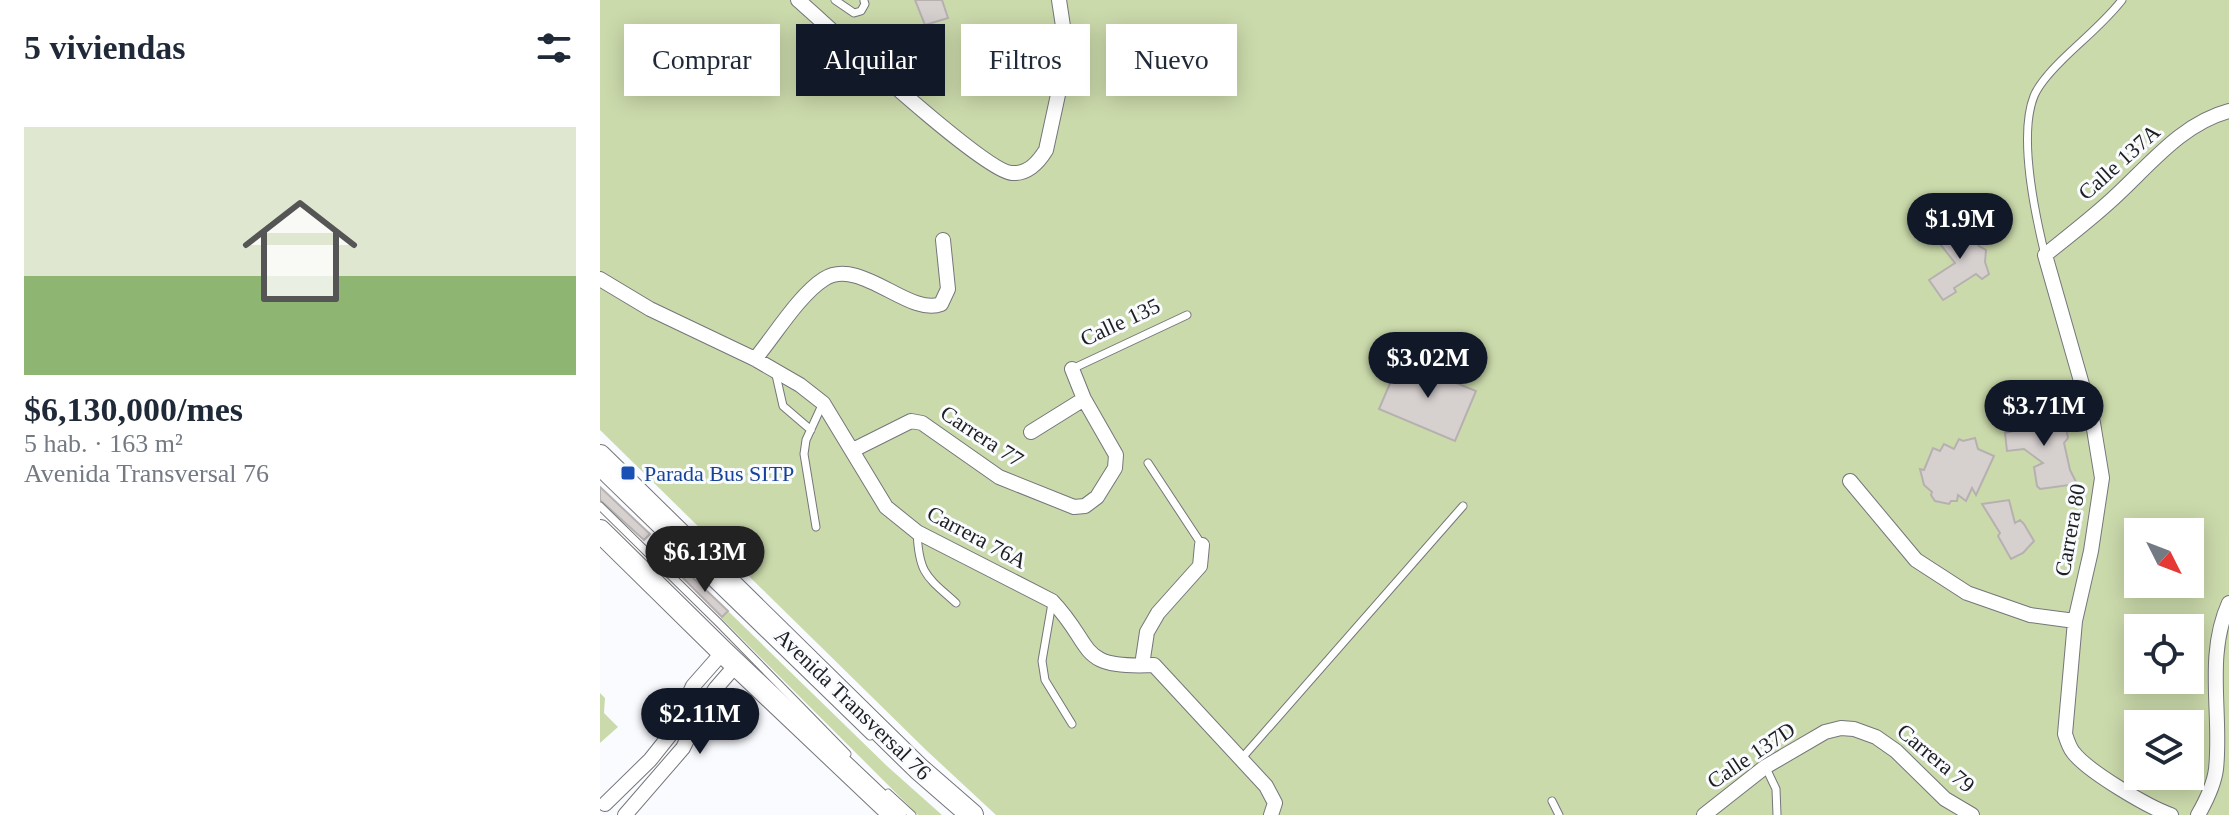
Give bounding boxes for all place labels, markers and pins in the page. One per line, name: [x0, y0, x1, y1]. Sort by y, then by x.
pin: $1.9M: [1904, 193, 2016, 261]
pin: $3.02M: [1363, 332, 1493, 400]
pin: $3.71M: [1979, 380, 2109, 448]
place label: Parada Bus SITP: [644, 461, 794, 486]
marker: Parada Bus SITP: [619, 464, 637, 482]
pin: $6.13M: [640, 526, 770, 594]
pin: $2.11M: [635, 688, 765, 756]

